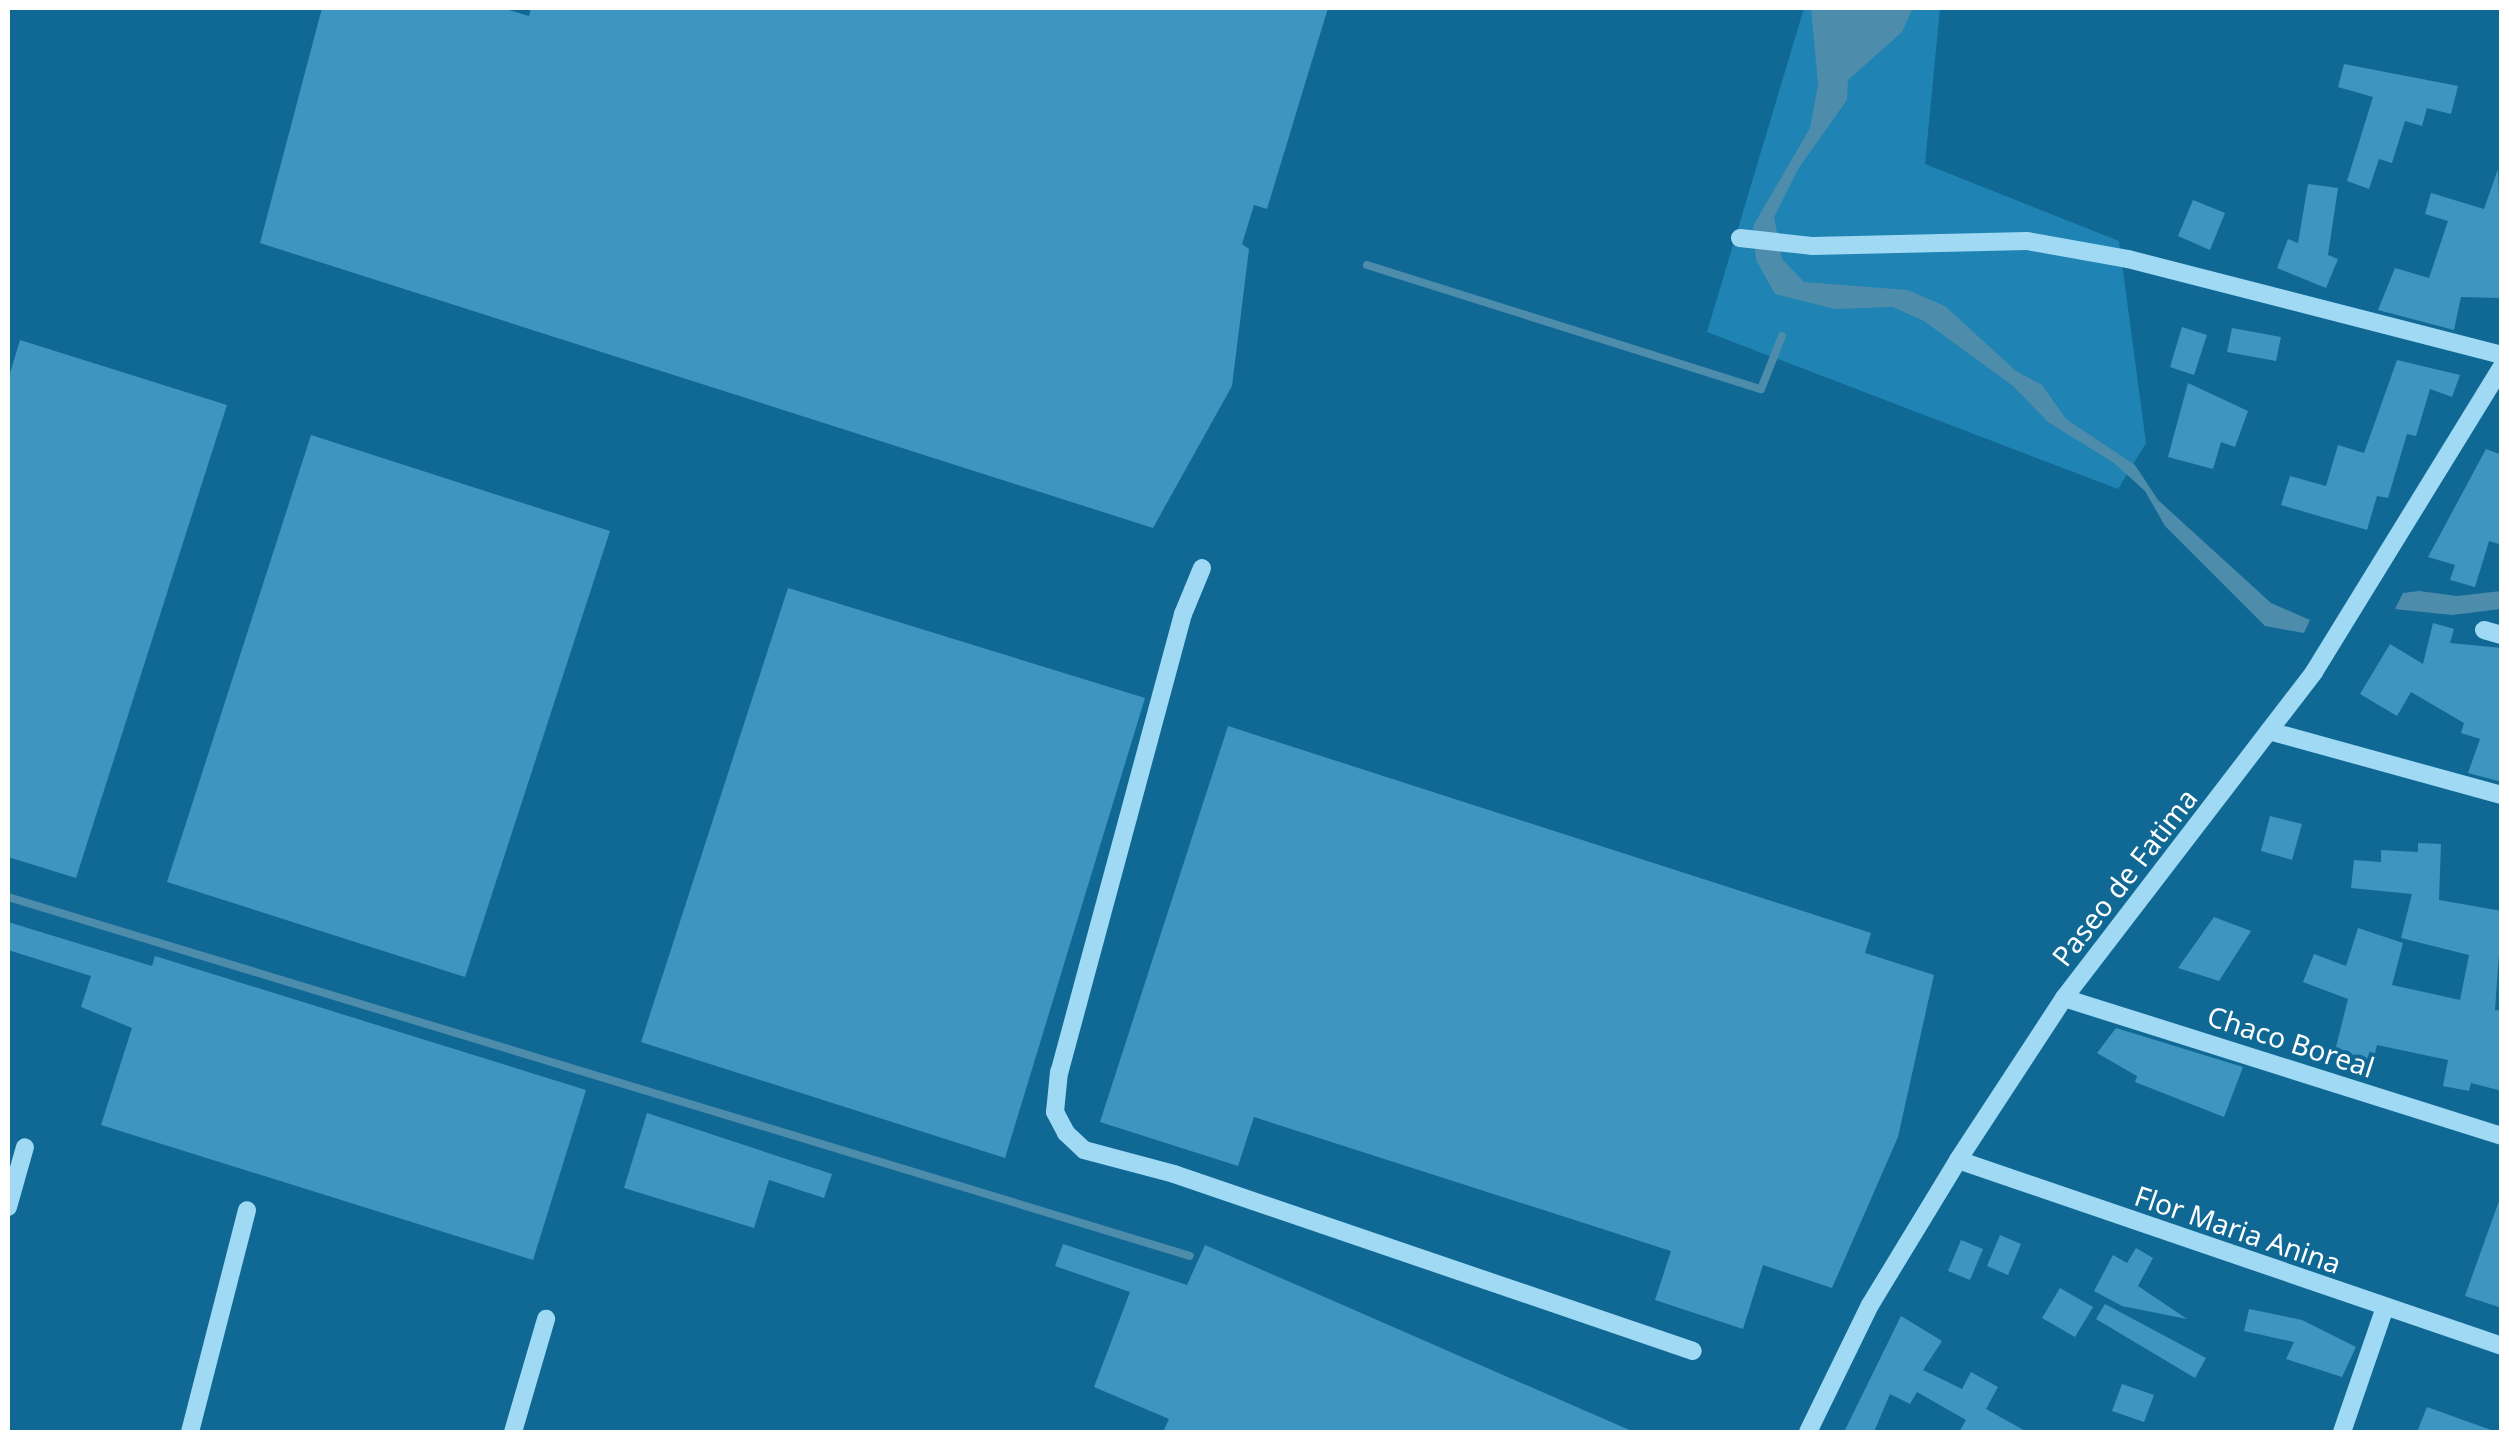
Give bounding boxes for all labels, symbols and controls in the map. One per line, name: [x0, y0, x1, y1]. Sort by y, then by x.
street label: Paseo de Fatima: [2044, 782, 2204, 972]
street label: Chaco Boreal: [2203, 998, 2379, 1084]
street label: Flor Maria Anina: [2130, 1178, 2346, 1280]

